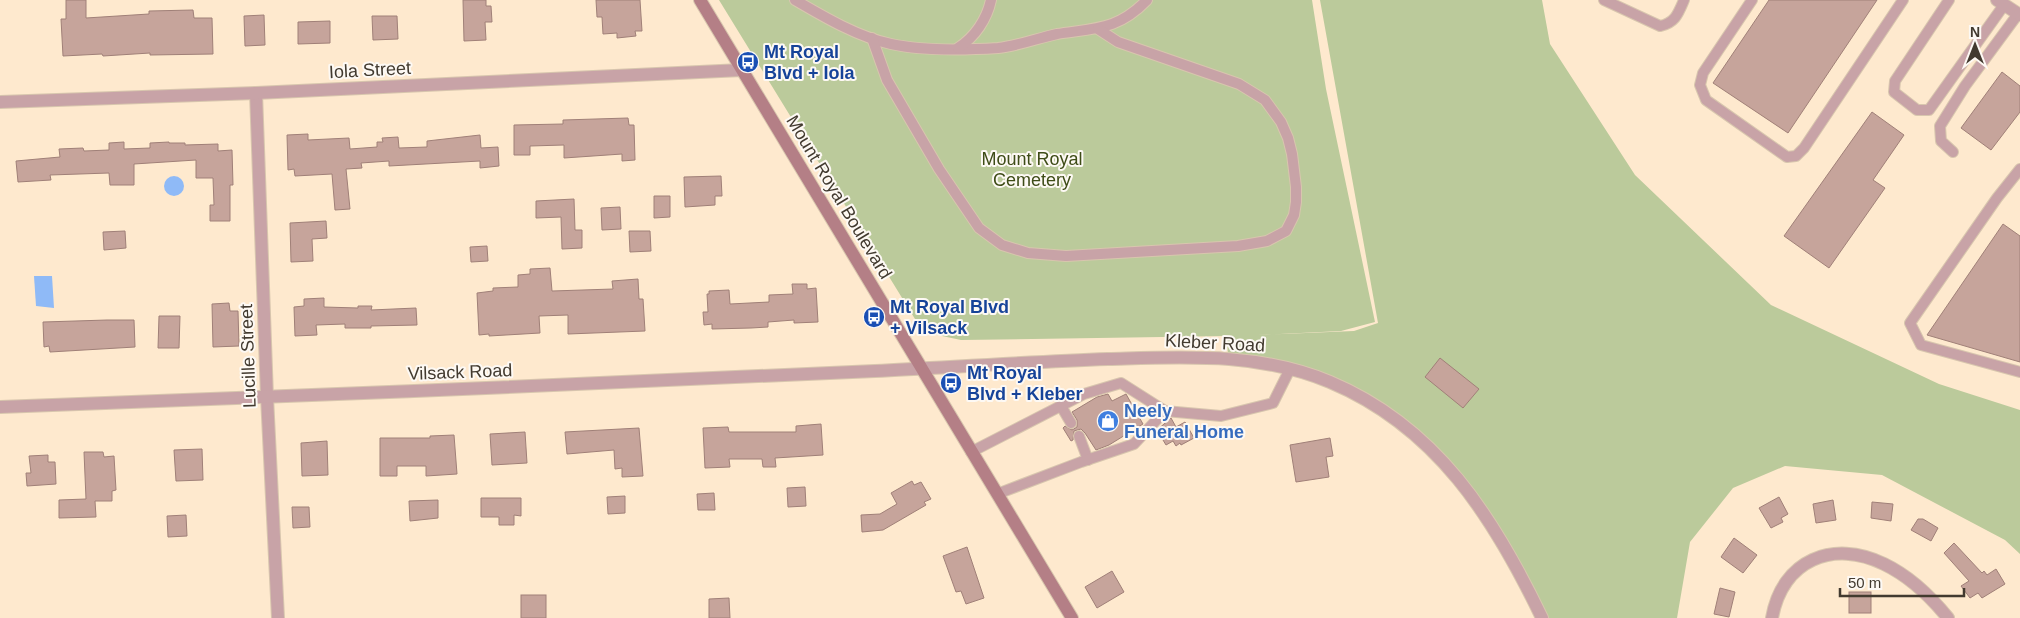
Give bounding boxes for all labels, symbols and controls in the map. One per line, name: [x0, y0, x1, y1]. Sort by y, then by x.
north arrow: [1950, 20, 2000, 70]
text: N: [1970, 24, 1980, 40]
place label: Mt Royal Blvd + Iola: [764, 42, 856, 83]
bus stop icon: Mt Royal Blvd + Iola: [736, 50, 760, 74]
street label: Iola Street: [329, 58, 411, 82]
street label: Mount Royal Boulevard: [782, 112, 896, 282]
park label: Mount Royal Cemetery: [981, 149, 1083, 190]
place label: Mt Royal Blvd + Vilsack: [890, 297, 1009, 338]
street label: Lucille Street: [236, 304, 260, 408]
bus stop icon: Mt Royal Blvd + Vilsack: [862, 305, 886, 329]
street label: Kleber Road: [1165, 330, 1265, 356]
street label: Vilsack Road: [407, 360, 513, 384]
place label: Mt Royal Blvd + Kleber: [967, 363, 1083, 404]
bus stop icon: Mt Royal Blvd + Kleber: [939, 371, 963, 395]
place label: Neely Funeral Home: [1124, 401, 1244, 442]
shop icon: Neely Funeral Home: [1096, 409, 1120, 433]
scale bar: [1840, 566, 1964, 598]
text: 50 m: [1848, 574, 1881, 591]

